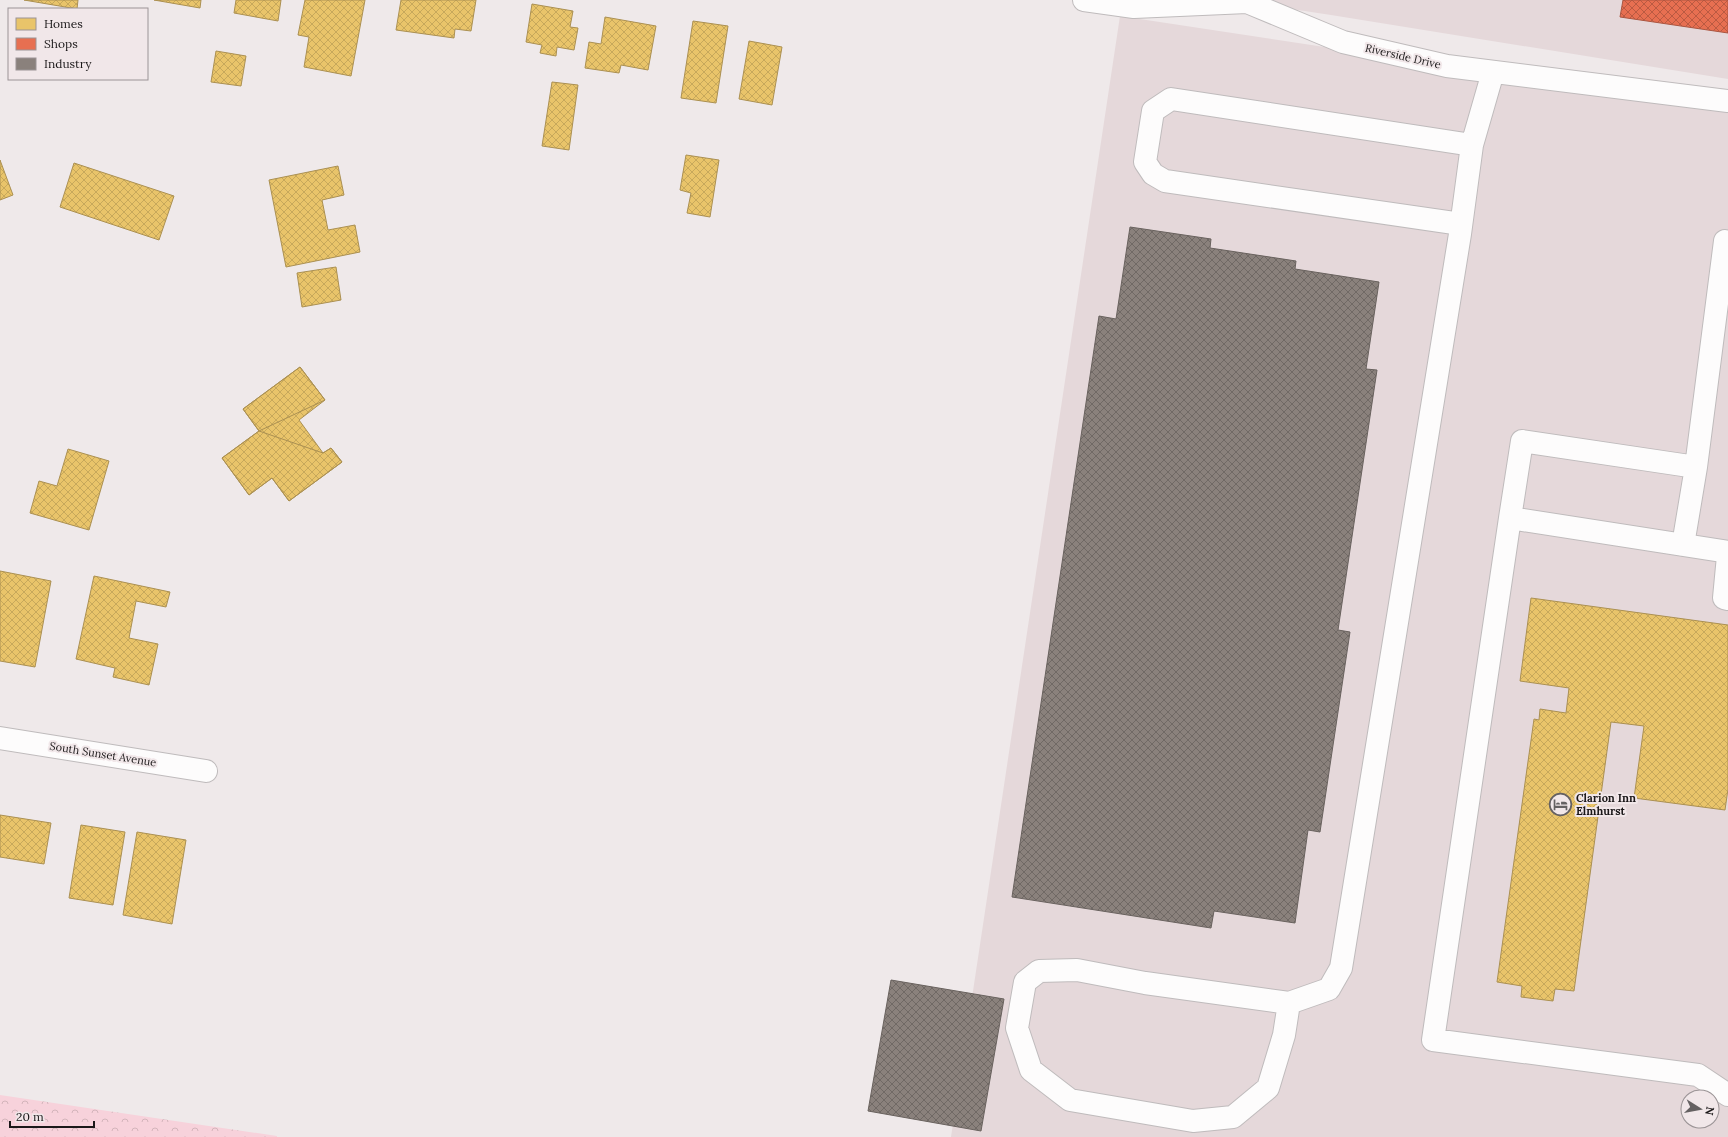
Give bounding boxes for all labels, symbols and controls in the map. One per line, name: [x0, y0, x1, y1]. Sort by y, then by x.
legend: [8, 8, 148, 80]
text: Homes: [44, 16, 83, 31]
text: Shops: [44, 36, 78, 51]
street label: Riverside Drive: [1364, 40, 1442, 72]
text: Industry: [44, 56, 92, 71]
street label: South Sunset Avenue: [49, 739, 157, 769]
hotel icon: Clarion Inn Elmhurst: [1548, 791, 1574, 817]
place label: Clarion Inn Elmhurst: [1576, 791, 1636, 818]
north arrow: [1680, 1089, 1720, 1129]
scale bar: [10, 1103, 94, 1129]
text: N: [1702, 1105, 1718, 1117]
text: 20 m: [16, 1109, 44, 1124]

